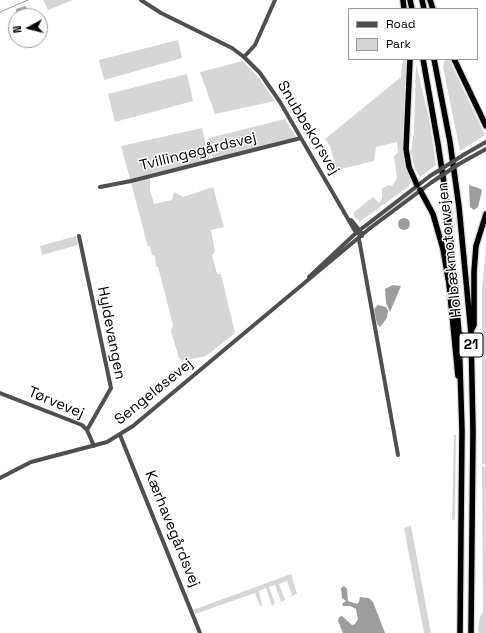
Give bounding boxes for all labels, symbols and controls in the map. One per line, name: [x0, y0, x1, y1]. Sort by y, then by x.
north arrow: [8, 8, 48, 48]
legend: [348, 8, 478, 60]
text: Road: [386, 16, 415, 32]
text: N: [10, 25, 24, 34]
text: Park: [386, 36, 411, 52]
street label: Snubbekorsvej: [273, 78, 343, 178]
street label: Tvillingegårdsvej: [138, 129, 258, 175]
street label: Holbækmotorvejen: [434, 181, 466, 319]
street label: Hyldevangen: [93, 285, 129, 381]
road number: 21: [459, 333, 483, 357]
street label: Sengeløsevej: [111, 355, 197, 429]
street label: Tørvevej: [25, 383, 87, 423]
street label: Kærhavegårdsvej: [140, 468, 204, 590]

